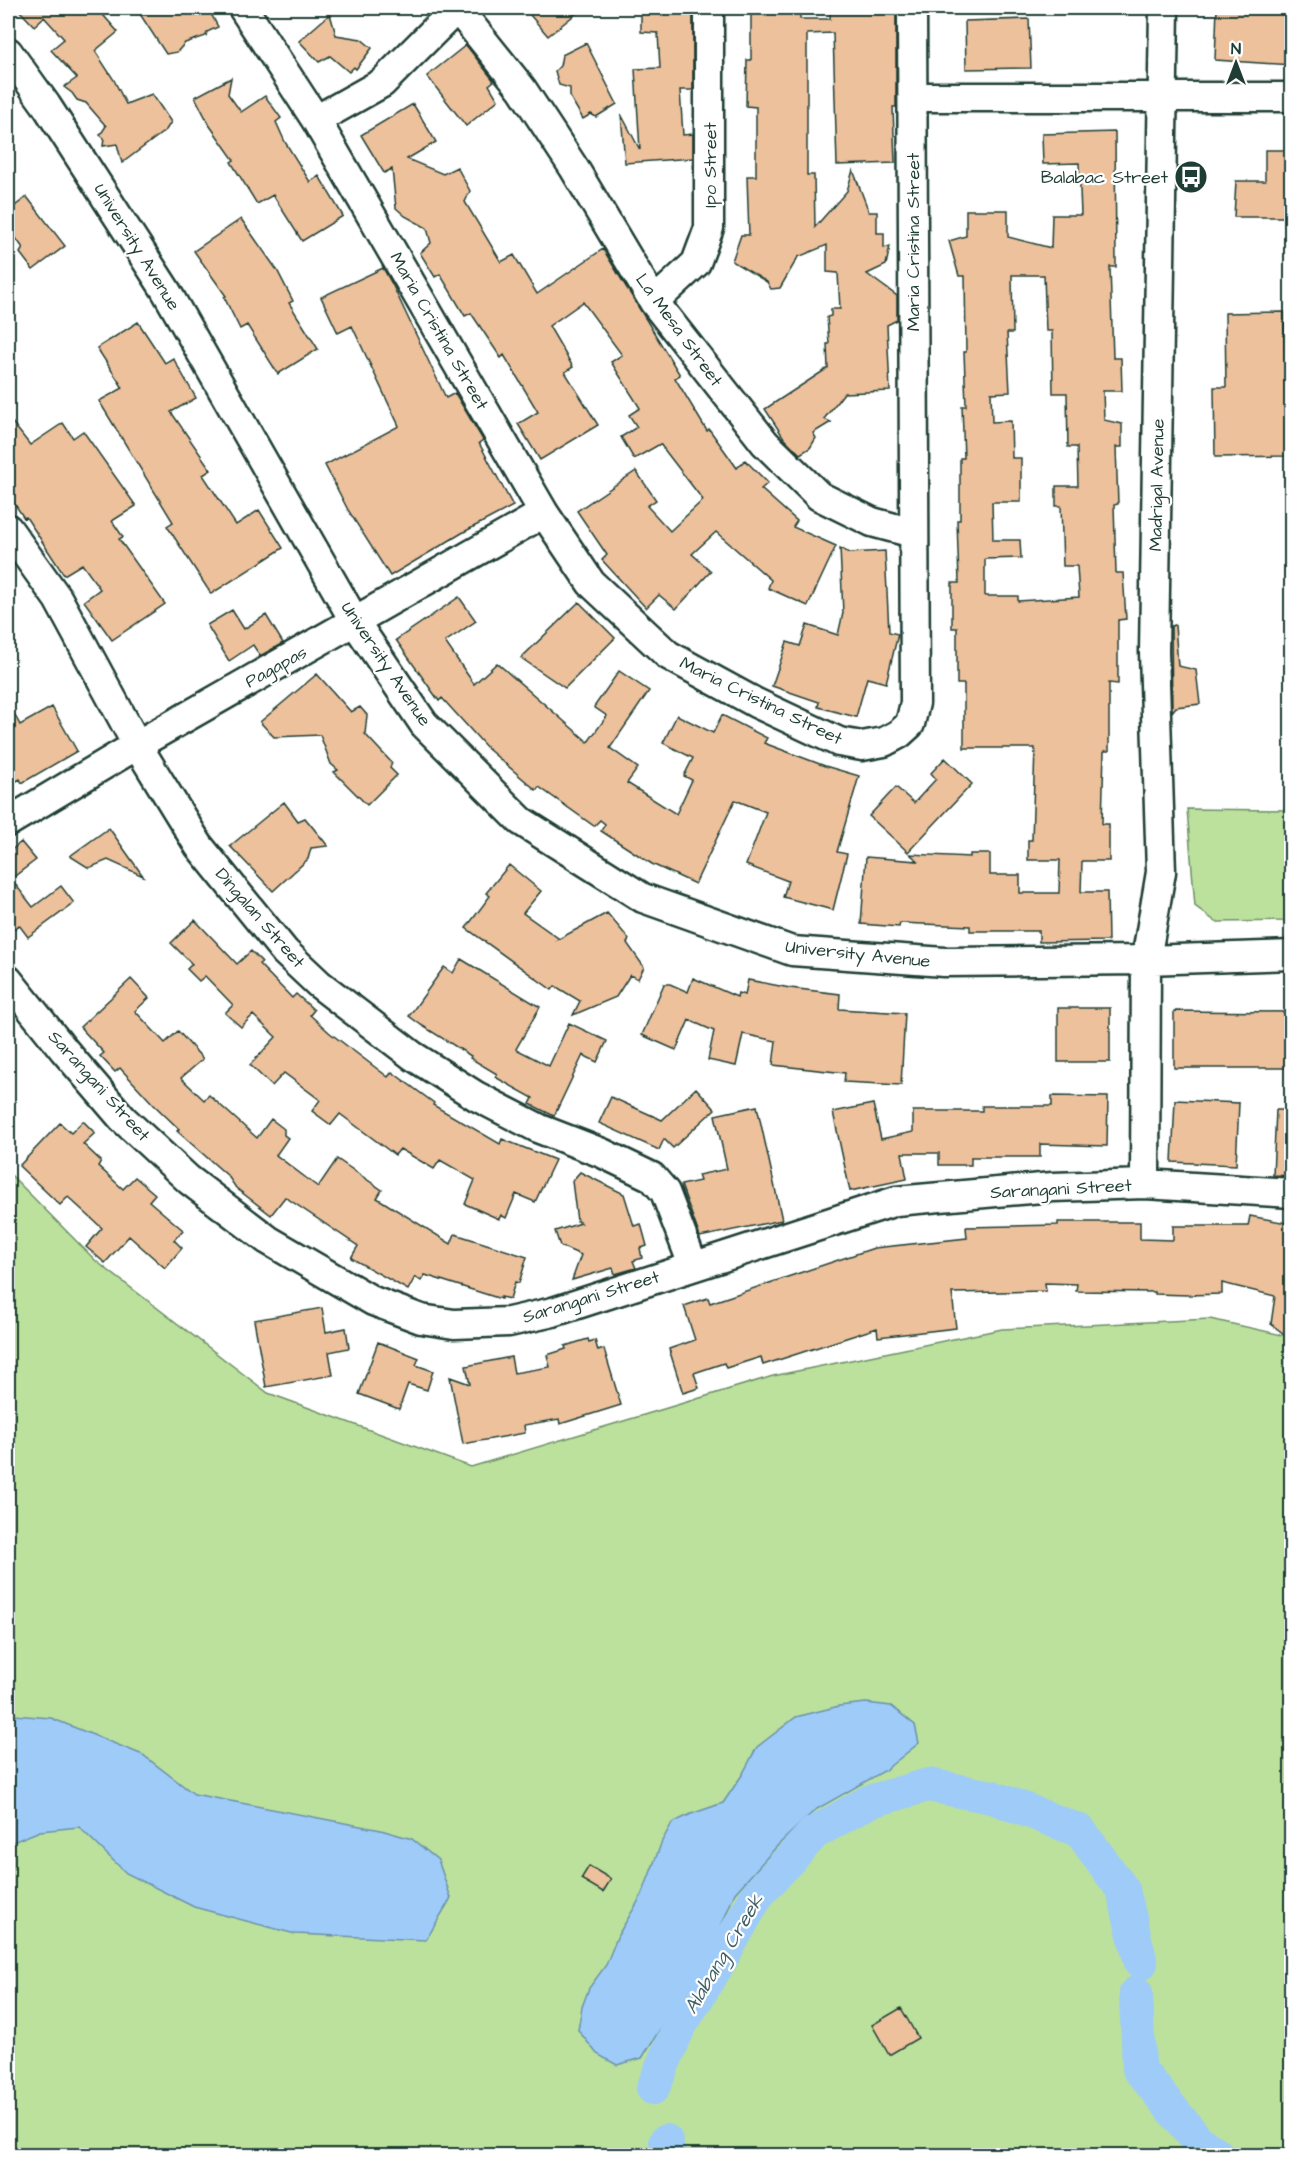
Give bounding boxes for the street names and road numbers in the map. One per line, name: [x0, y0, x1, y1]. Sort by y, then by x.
street label: Ipo Street: [698, 121, 723, 208]
street label: Maria Cristina Street: [901, 152, 926, 331]
street label: University Avenue: [87, 179, 186, 316]
street label: Maria Cristina Street: [384, 247, 495, 415]
street label: La Mesa Street: [629, 268, 729, 392]
street label: Madrigal Avenue: [1143, 418, 1172, 552]
street label: University Avenue: [334, 597, 437, 732]
street label: Pagapas: [241, 640, 312, 695]
street label: Maria Cristina Street: [675, 651, 847, 752]
street label: Dingalan Street: [209, 862, 311, 975]
street label: University Avenue: [784, 934, 932, 975]
street label: Sarangani Street: [42, 1025, 156, 1148]
street label: Sarangani Street: [990, 1173, 1133, 1206]
street label: Sarangani Street: [520, 1264, 663, 1331]

